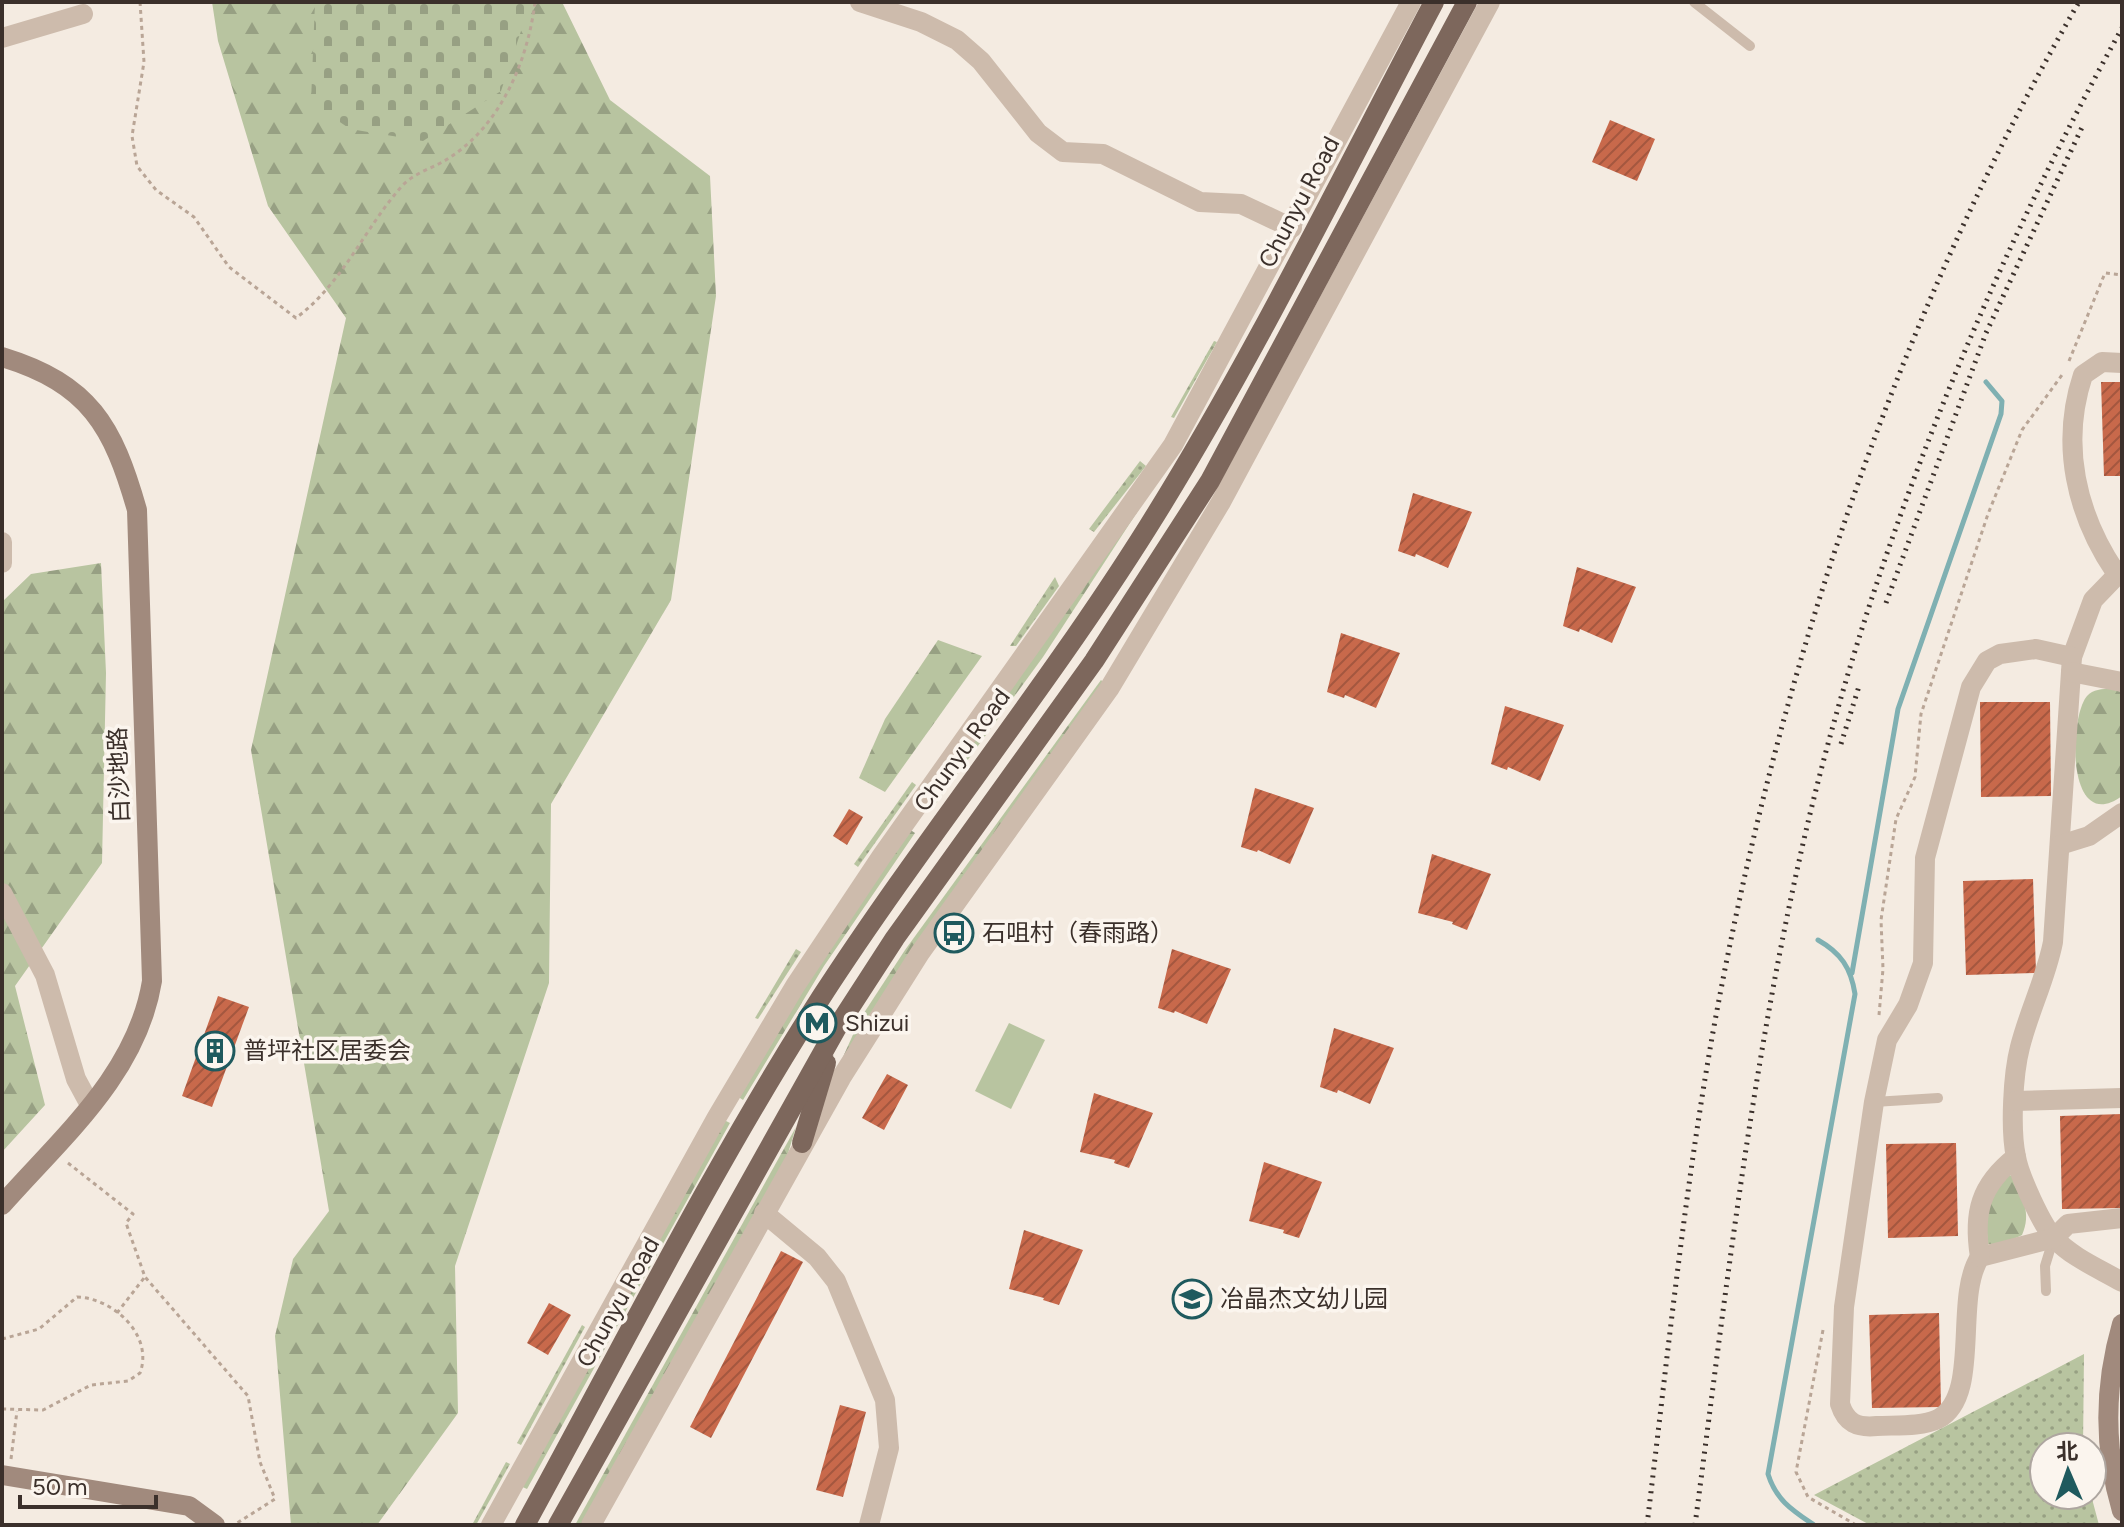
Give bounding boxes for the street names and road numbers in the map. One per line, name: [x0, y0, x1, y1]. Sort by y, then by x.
street label: Chunyu Road: [1252, 131, 1345, 272]
street label: Chunyu Road: [907, 683, 1016, 817]
street label: 白沙地路: [102, 727, 135, 823]
street label: Chunyu Road: [570, 1232, 665, 1372]

